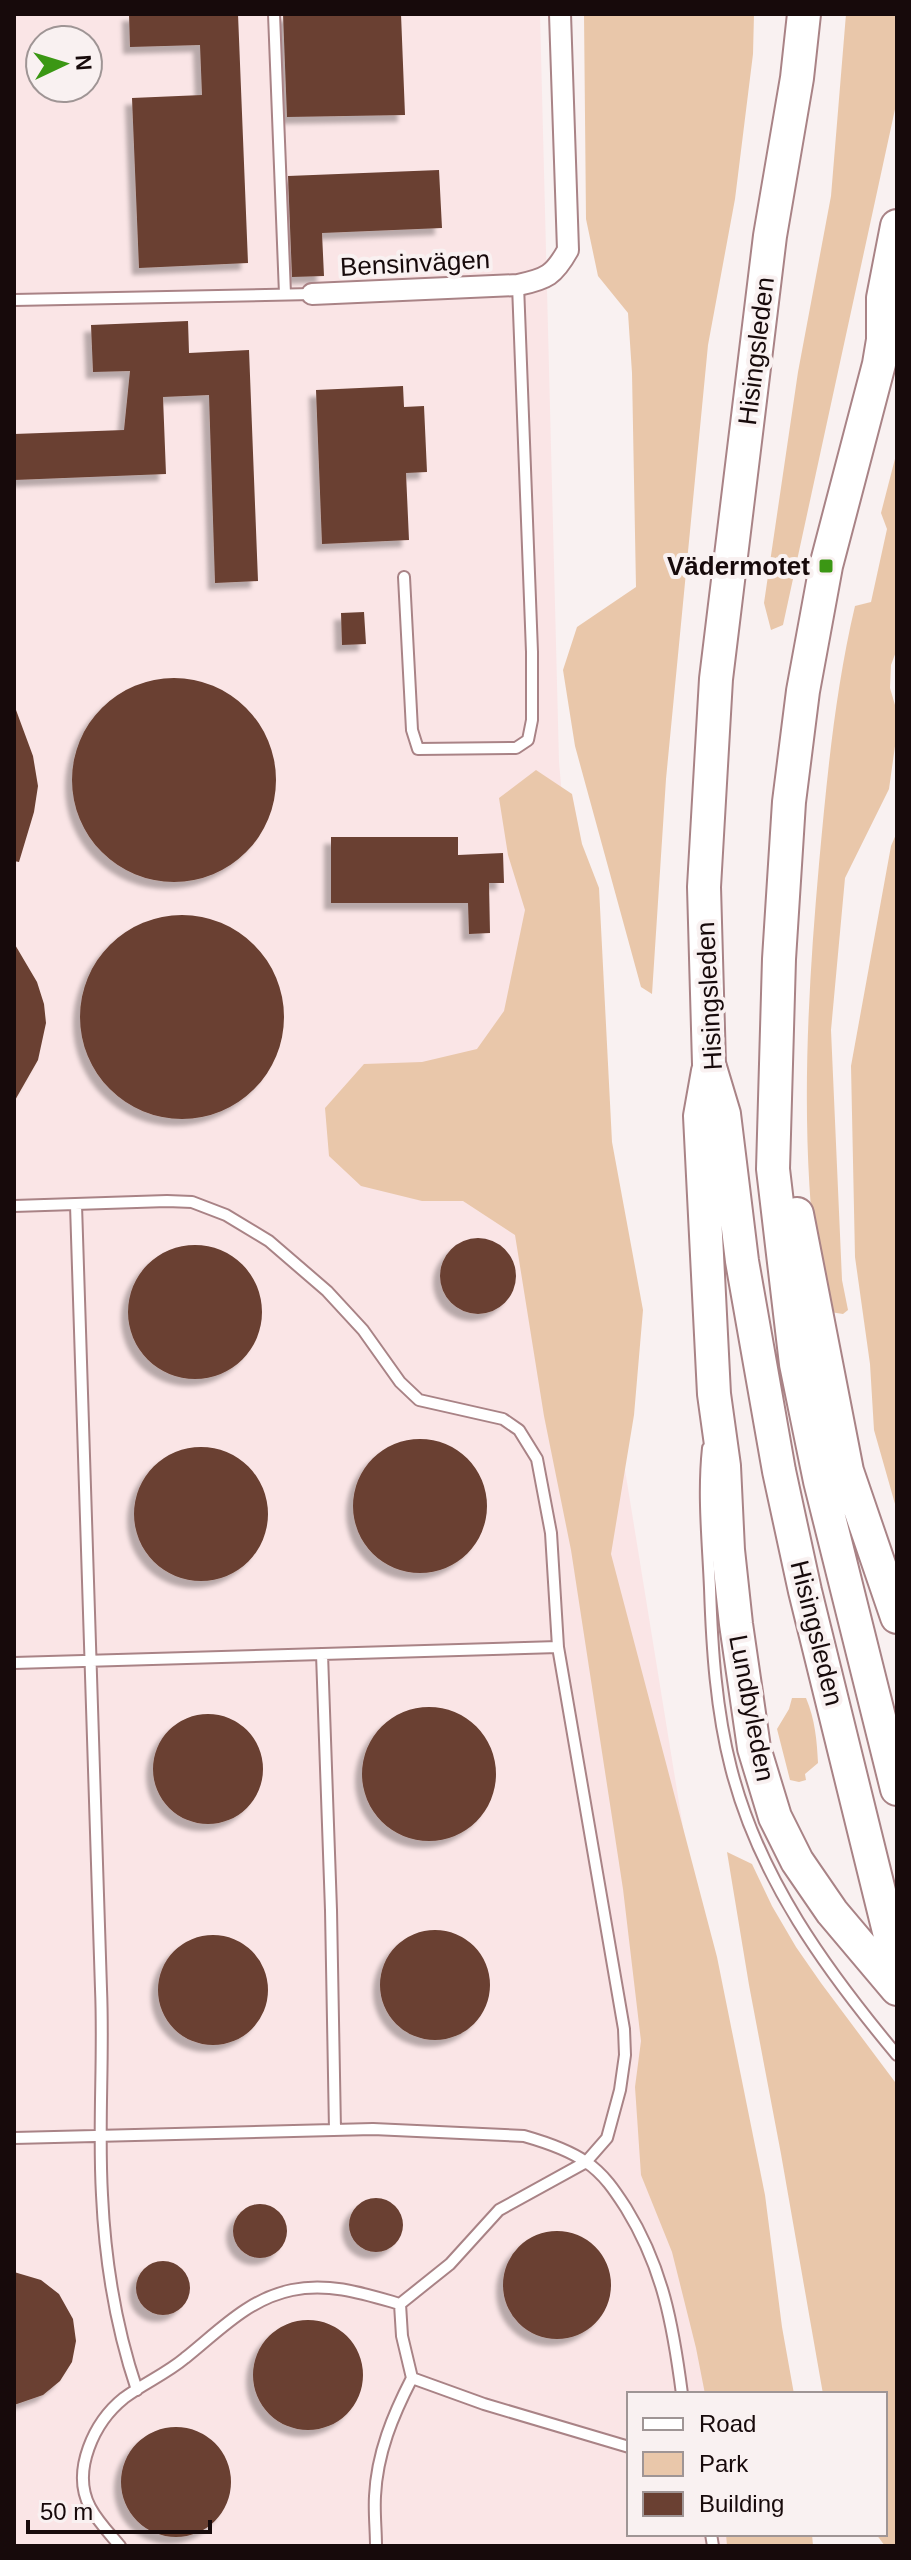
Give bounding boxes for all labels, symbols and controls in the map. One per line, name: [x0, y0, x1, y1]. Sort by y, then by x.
north arrow: [24, 24, 104, 104]
text: N: [70, 54, 96, 71]
street label: Bensinvägen: [339, 244, 491, 282]
street label: Hisingsleden: [732, 275, 780, 427]
place label: Vädermotet: [667, 551, 810, 581]
marker: Vädermotet: [817, 557, 835, 575]
street label: Hisingsleden: [690, 921, 728, 1071]
street label: Hisingsleden: [784, 1557, 850, 1709]
street label: Lundbyleden: [723, 1632, 781, 1784]
legend: [627, 2392, 887, 2536]
text: Road: [699, 2410, 756, 2437]
text: Park: [699, 2450, 749, 2477]
scale bar: [28, 2484, 210, 2534]
text: Building: [699, 2490, 784, 2517]
text: 50 m: [40, 2498, 93, 2525]

